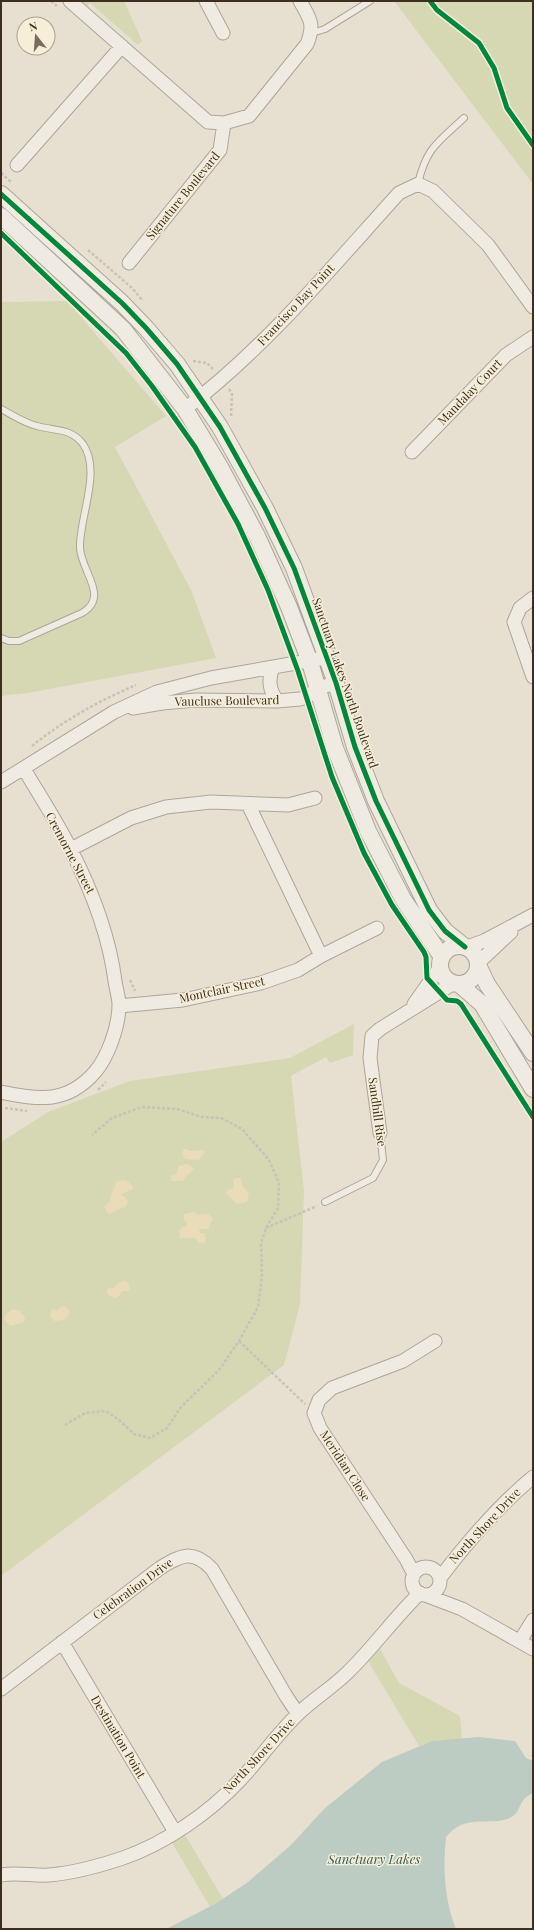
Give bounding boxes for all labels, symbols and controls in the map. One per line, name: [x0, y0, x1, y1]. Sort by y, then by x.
north arrow: [16, 16, 56, 56]
text: N: [27, 18, 39, 34]
street label: Signature Boulevard: [142, 148, 223, 243]
street label: Francisco Bay Point: [253, 260, 338, 349]
street label: Mandalay Court: [434, 354, 505, 428]
street label: Sanctuary Lakes North Boulevard: [309, 595, 383, 770]
street label: Vaucluse Boulevard: [174, 691, 279, 709]
street label: Cremorne Street: [43, 809, 100, 897]
street label: Montclair Street: [177, 972, 267, 1006]
street label: Sandhill Rise: [365, 1076, 391, 1148]
street label: Meridian Close: [317, 1427, 375, 1504]
street label: North Shore Drive: [445, 1484, 524, 1567]
street label: Celebration Drive: [89, 1554, 176, 1623]
street label: Destination Point: [88, 1692, 150, 1781]
street label: North Shore Drive: [219, 1714, 298, 1797]
water label: Sanctuary Lakes: [327, 1850, 420, 1867]

